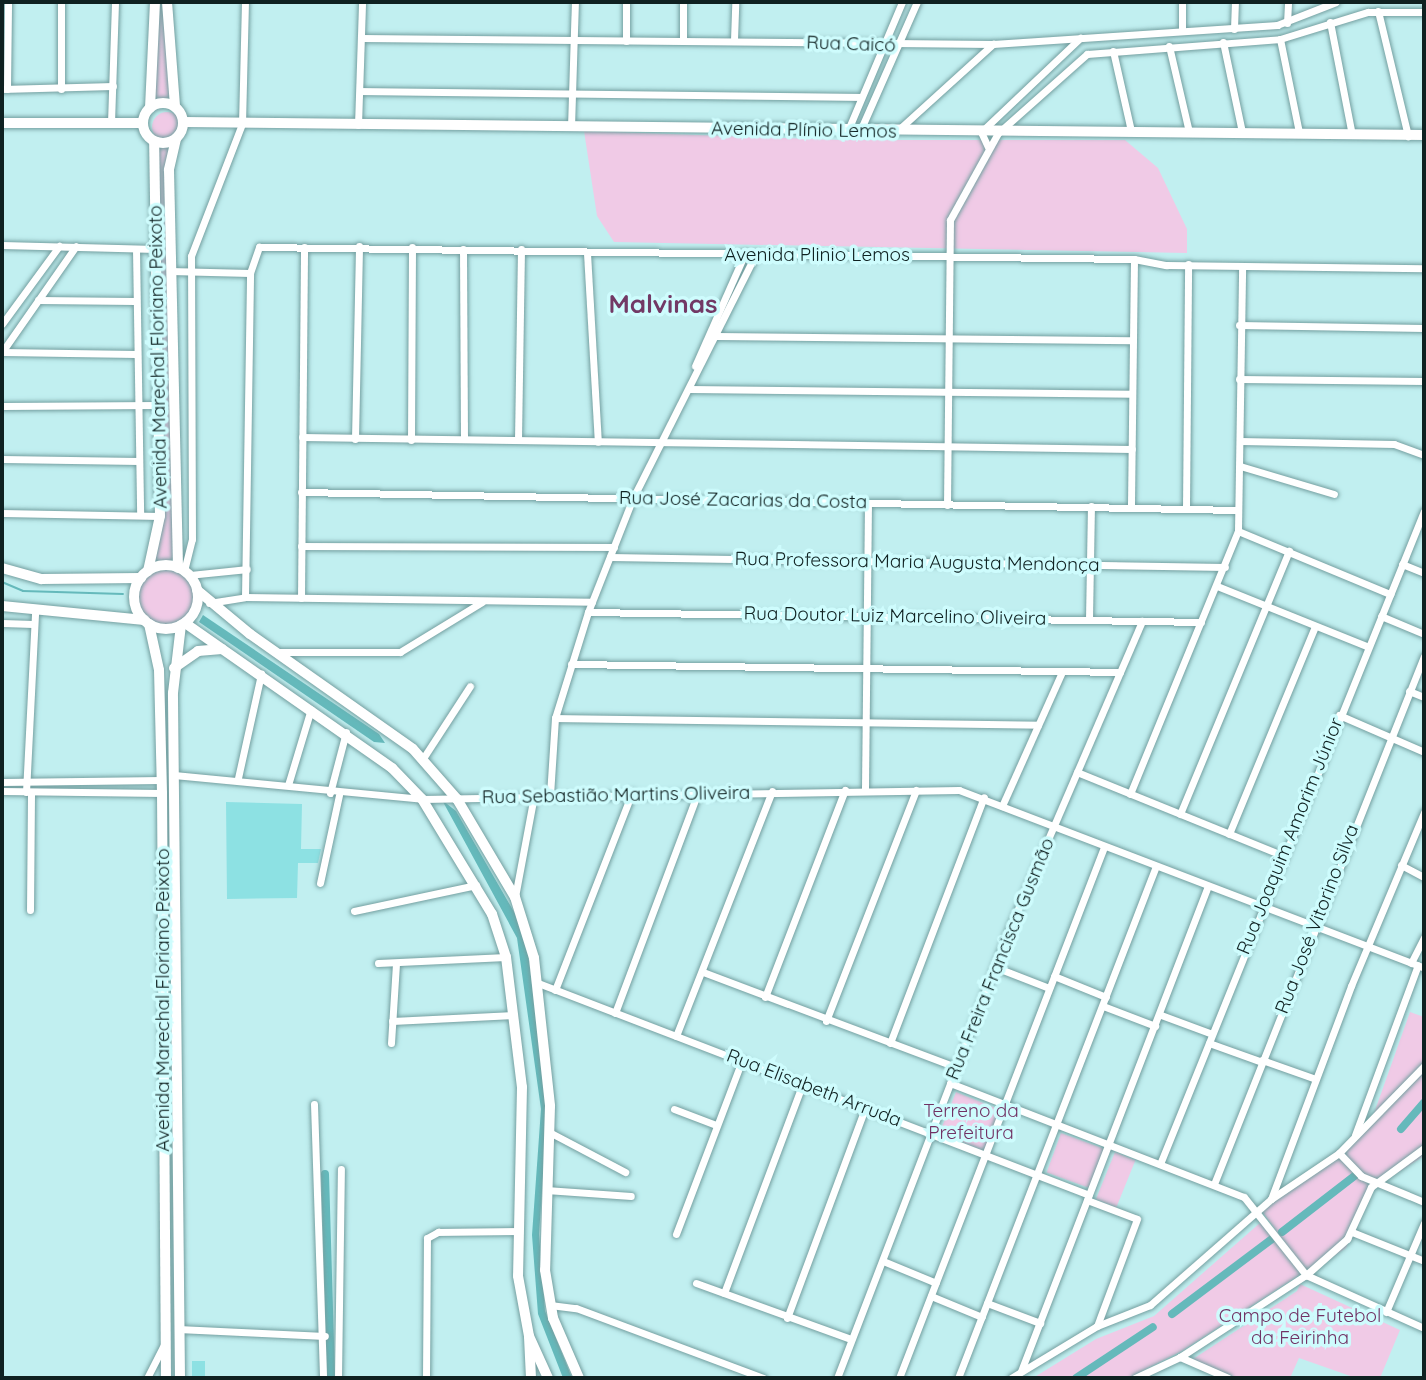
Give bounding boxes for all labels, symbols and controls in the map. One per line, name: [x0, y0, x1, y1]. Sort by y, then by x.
street label: Rua Caicó: [806, 31, 896, 57]
street label: Avenida Plínio Lemos: [711, 117, 897, 143]
street label: Avenida Marechal Floriano Peixoto: [144, 205, 172, 509]
street label: Avenida Plinio Lemos: [724, 244, 910, 266]
district label: Malvinas: [608, 288, 718, 320]
street label: Rua José Zacarias da Costa: [619, 486, 867, 514]
street label: Rua Professora Maria Augusta Mendonça: [734, 547, 1100, 577]
street label: Rua Doutor Luiz Marcelino Oliveira: [743, 602, 1047, 630]
street label: Rua Joaquim Amorim Júnior: [1232, 714, 1348, 958]
street label: Rua Sebastião Martins Oliveira: [482, 781, 750, 809]
street label: Rua José Vitorino Silva: [1270, 821, 1364, 1017]
street label: Rua Freira Francisca Gusmão: [941, 835, 1059, 1083]
street label: Avenida Marechal Floriano Peixoto: [152, 848, 174, 1152]
street label: Rua Elisabeth Arruda: [723, 1044, 905, 1132]
park label: Terreno da Prefeitura: [923, 1100, 1019, 1144]
park label: Campo de Futebol da Feirinha: [1219, 1305, 1381, 1349]

